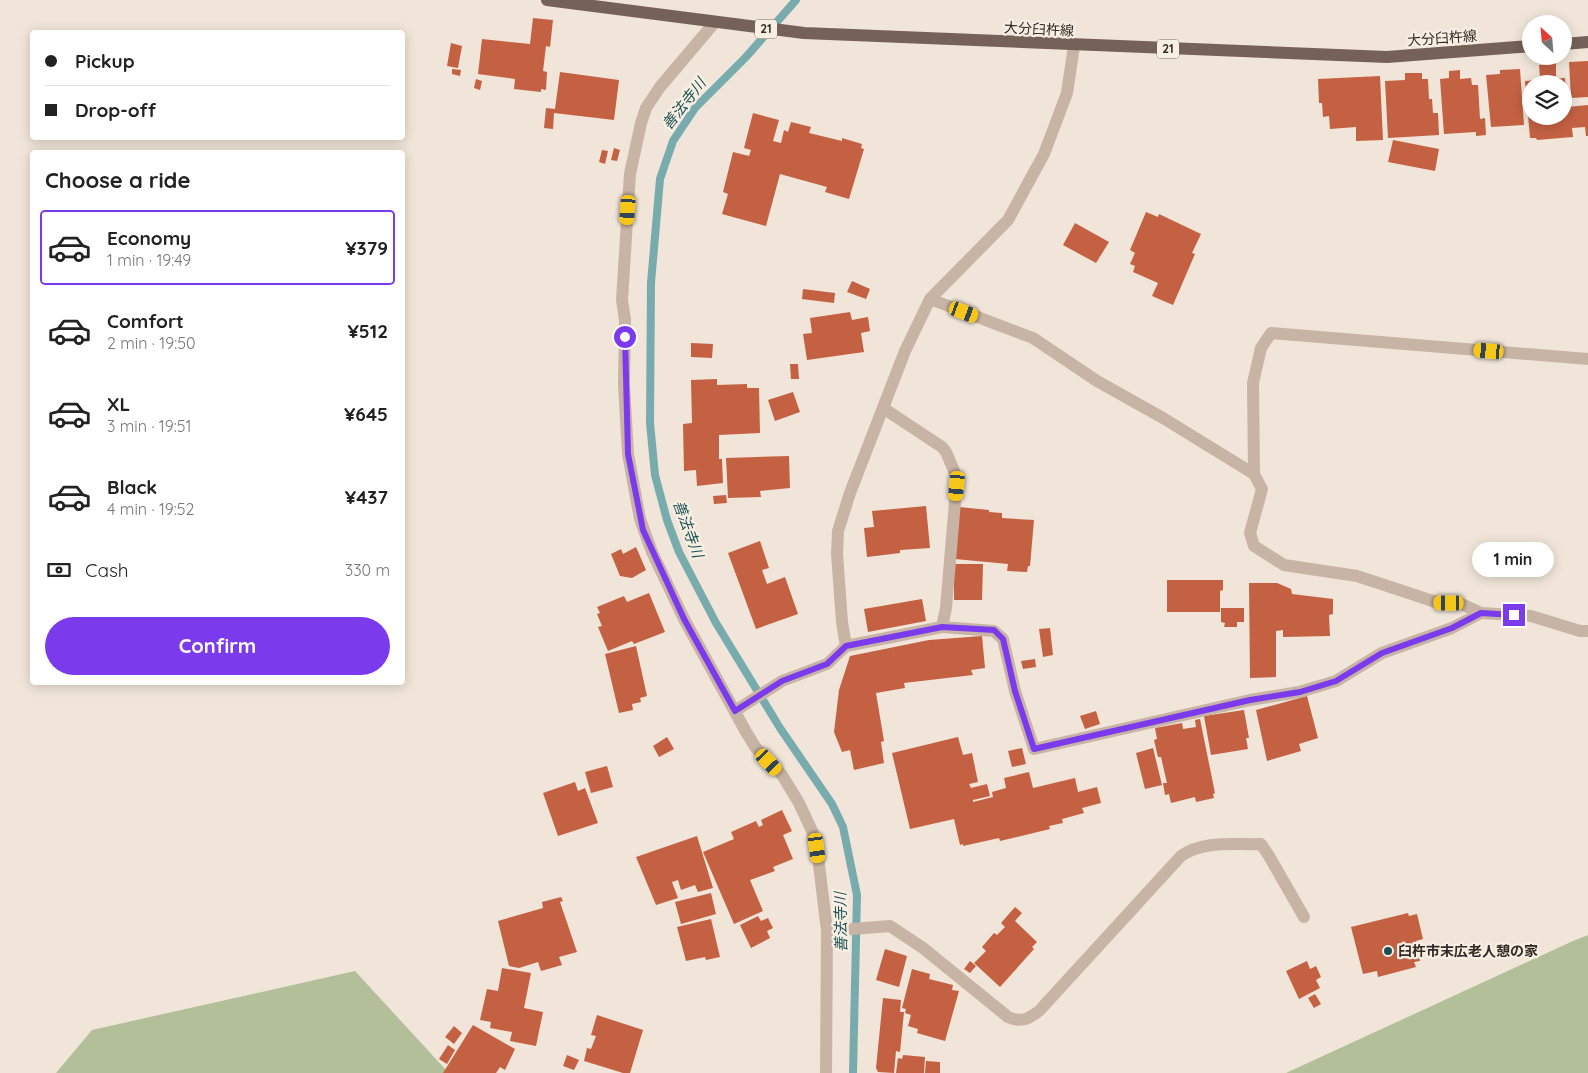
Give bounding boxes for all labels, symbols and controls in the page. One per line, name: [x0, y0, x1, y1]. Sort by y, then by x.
north arrow: [1522, 15, 1572, 65]
map controls: [1522, 15, 1572, 125]
street label: 大分臼杵線: [1004, 18, 1074, 40]
road number: 21: [755, 20, 777, 38]
street label: 大分臼杵線: [1406, 27, 1478, 49]
road number: 21: [1157, 40, 1179, 59]
text: Pickup: [75, 49, 135, 73]
water label: 善法寺川: [658, 73, 711, 133]
button: layers: [1522, 75, 1572, 125]
text: Drop-off: [75, 98, 156, 122]
text: Choose a ride: [45, 166, 190, 194]
car: [619, 195, 636, 225]
icon: car: [47, 225, 92, 270]
text: Economy: [107, 226, 191, 250]
text: ¥379: [345, 236, 388, 260]
text: 1 min · 19:49: [107, 250, 191, 270]
car: [947, 300, 980, 324]
icon: car: [47, 308, 92, 353]
text: Comfort: [107, 309, 184, 333]
text: ¥512: [348, 319, 388, 343]
route start: [614, 326, 636, 348]
text: 2 min · 19:50: [107, 333, 195, 353]
car: [1473, 342, 1504, 360]
icon: car: [47, 391, 92, 436]
text: XL: [107, 392, 130, 416]
text: ¥645: [344, 402, 388, 426]
text: 3 min · 19:51: [107, 416, 191, 436]
car: [948, 470, 965, 502]
icon: car: [47, 474, 92, 519]
text: Black: [107, 475, 157, 499]
text: ¥437: [345, 485, 388, 509]
water label: 善法寺川: [669, 497, 708, 562]
text: 4 min · 19:52: [107, 499, 194, 519]
callout: 1 min: [1473, 542, 1555, 578]
text: 1 min: [1494, 549, 1532, 569]
icon: cash: [45, 556, 73, 584]
text: Cash: [85, 558, 129, 582]
text: 330 m: [345, 560, 390, 580]
car: [1434, 596, 1464, 611]
route end: [1503, 604, 1525, 626]
button: Confirm: [45, 617, 390, 675]
car: [753, 746, 784, 778]
car: [807, 832, 826, 864]
water label: 善法寺川: [830, 890, 851, 952]
place label: 臼杵市末広老人憩の家: [1398, 942, 1538, 960]
marker: 臼杵市末広老人憩の家: [1382, 945, 1394, 957]

